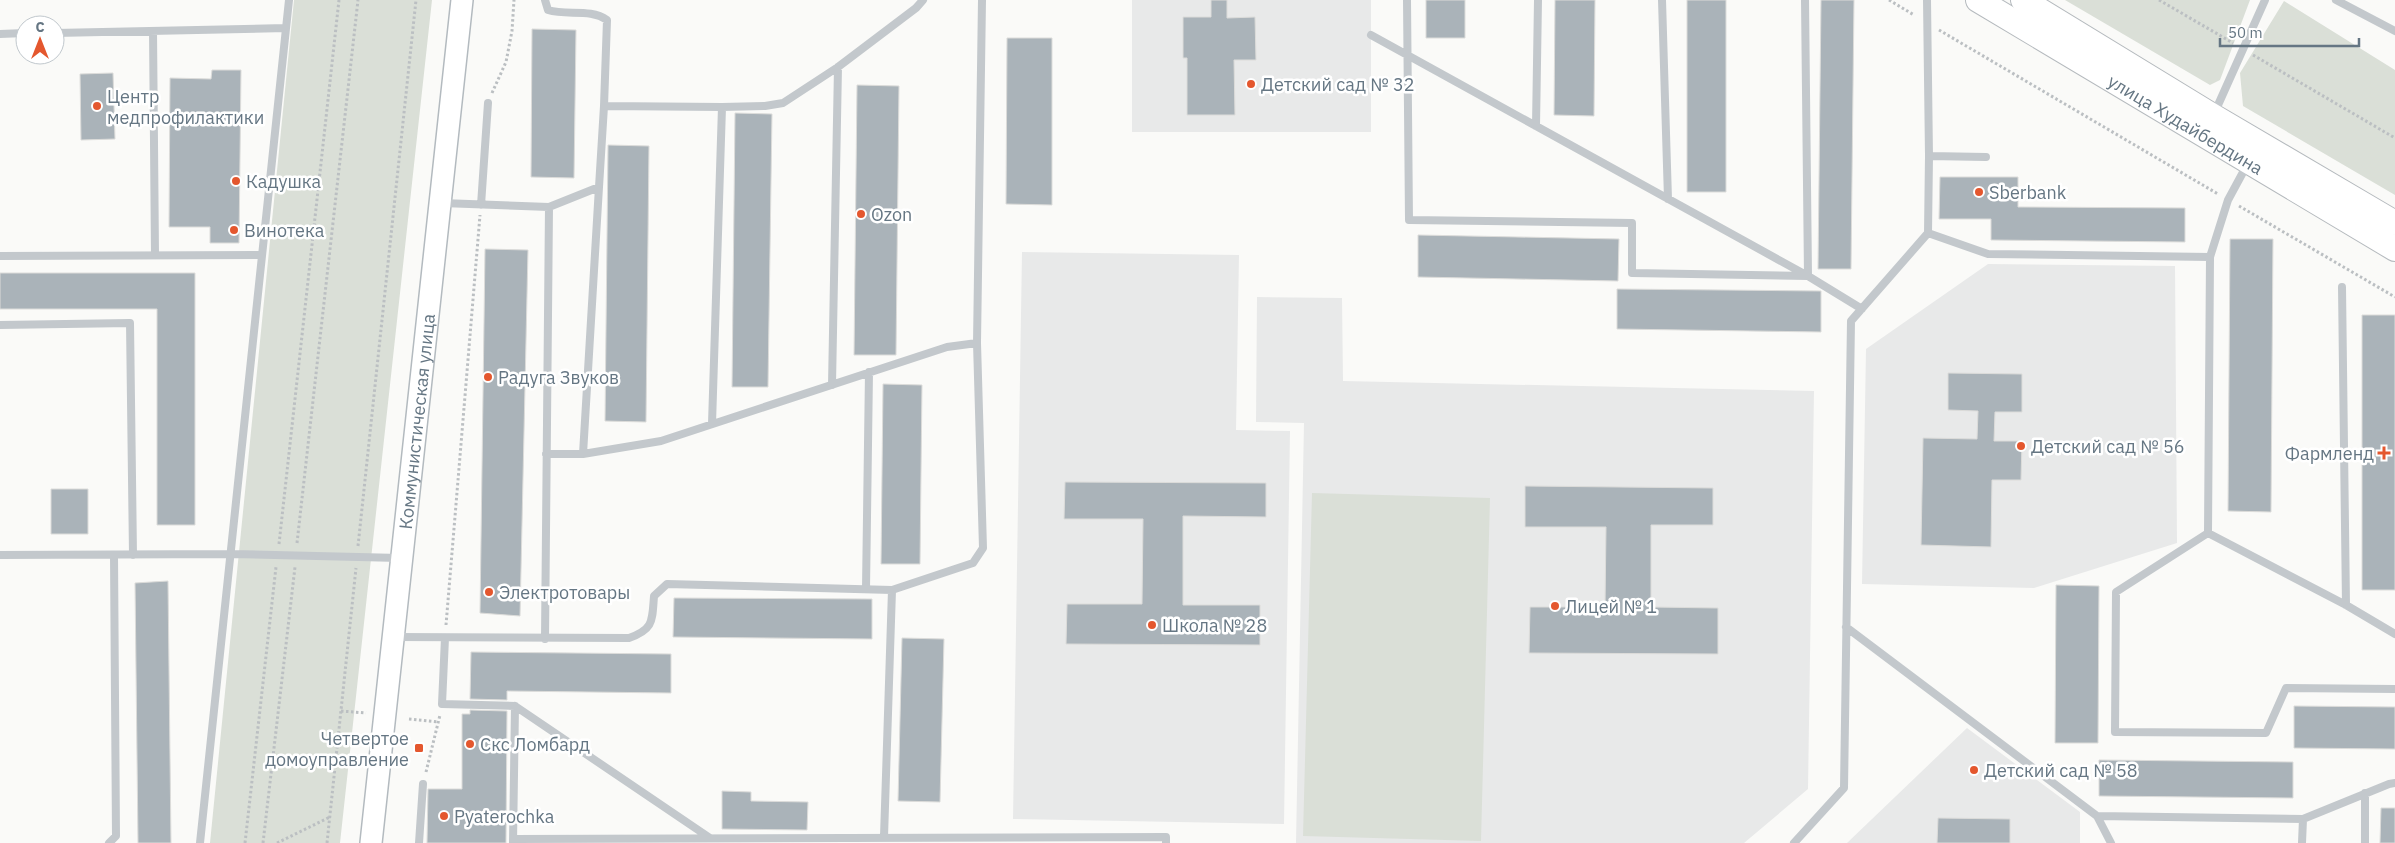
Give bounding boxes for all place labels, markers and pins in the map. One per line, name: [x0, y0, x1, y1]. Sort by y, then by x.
place label: Детский сад № 32: [1261, 73, 1415, 96]
marker: Детский сад № 32: [1245, 78, 1257, 90]
place label: Центр медпрофилактики: [107, 85, 264, 129]
marker: Центр медпрофилактики: [91, 100, 103, 112]
place label: Кадушка: [246, 170, 322, 193]
marker: Кадушка: [230, 175, 242, 187]
place label: Sberbank: [1989, 181, 2067, 204]
marker: Sberbank: [1973, 186, 1985, 198]
place label: Ozon: [871, 203, 912, 226]
marker: Ozon: [855, 208, 867, 220]
place label: Винотека: [244, 219, 325, 242]
marker: Винотека: [228, 224, 240, 236]
place label: Радуга Звуков: [498, 366, 619, 389]
marker: Радуга Звуков: [482, 371, 494, 383]
place label: Детский сад № 56: [2031, 435, 2185, 458]
marker: Детский сад № 56: [2015, 440, 2027, 452]
place label: Фармленд: [2285, 442, 2374, 465]
marker: Фармленд: [2378, 447, 2390, 459]
place label: Электротовары: [499, 581, 630, 604]
marker: Электротовары: [483, 586, 495, 598]
place label: Лицей № 1: [1565, 595, 1657, 618]
marker: Лицей № 1: [1549, 600, 1561, 612]
place label: Школа № 28: [1162, 614, 1267, 637]
marker: Школа № 28: [1146, 619, 1158, 631]
place label: Четвертое домоуправление: [265, 727, 409, 771]
place label: Скс Ломбард: [480, 733, 590, 756]
marker: Скс Ломбард: [464, 738, 476, 750]
marker: Четвертое домоуправление: [413, 742, 425, 754]
place label: Детский сад № 58: [1984, 759, 2138, 782]
marker: Детский сад № 58: [1968, 764, 1980, 776]
place label: Pyaterochka: [454, 805, 555, 828]
marker: Pyaterochka: [438, 810, 450, 822]

